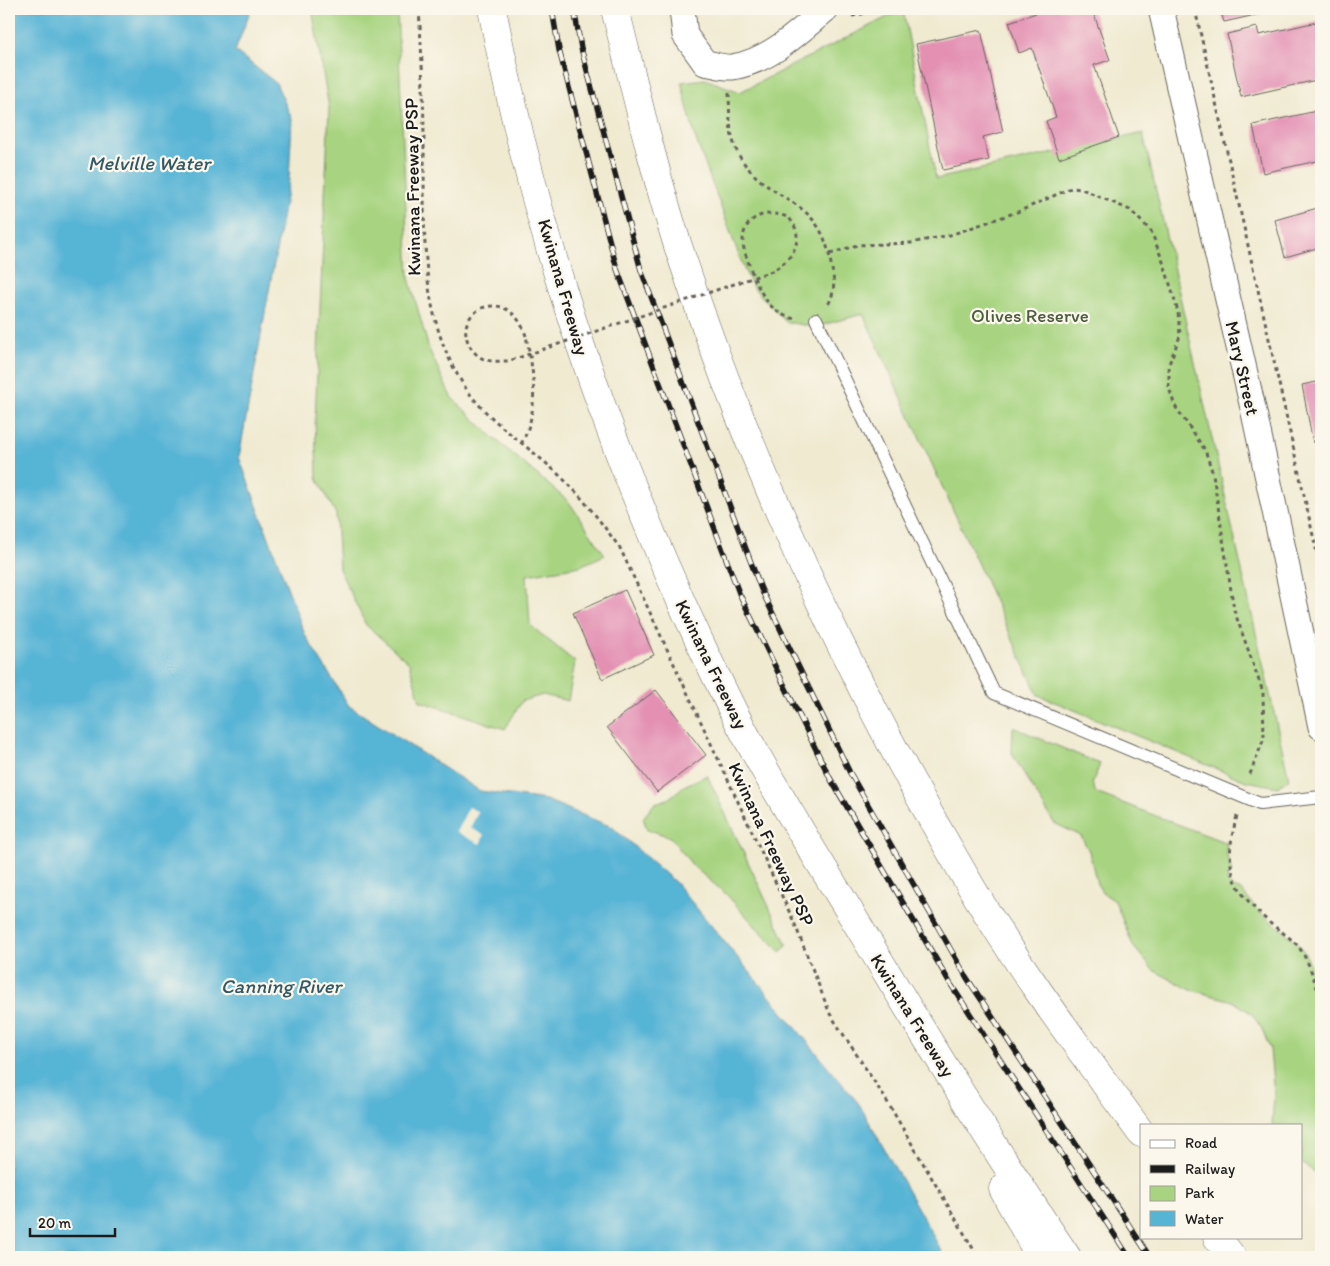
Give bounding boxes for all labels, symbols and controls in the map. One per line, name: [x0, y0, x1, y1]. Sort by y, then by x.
street label: Kwinana Freeway PSP: [399, 98, 426, 276]
water label: Melville Water: [88, 151, 212, 175]
street label: Kwinana Freeway: [533, 216, 594, 358]
park label: Olives Reserve: [971, 304, 1089, 327]
street label: Mary Street: [1220, 319, 1265, 418]
street label: Kwinana Freeway: [670, 596, 753, 733]
street label: Kwinana Freeway PSP: [724, 759, 820, 930]
street label: Kwinana Freeway: [865, 949, 960, 1081]
water label: Canning River: [221, 974, 343, 998]
legend: [1140, 1124, 1302, 1238]
text: Road: [1185, 1134, 1218, 1152]
text: Railway: [1185, 1160, 1235, 1178]
text: Park: [1185, 1184, 1215, 1202]
scale bar: [30, 1206, 115, 1238]
text: Water: [1185, 1210, 1224, 1228]
text: 20 m: [38, 1214, 72, 1232]

